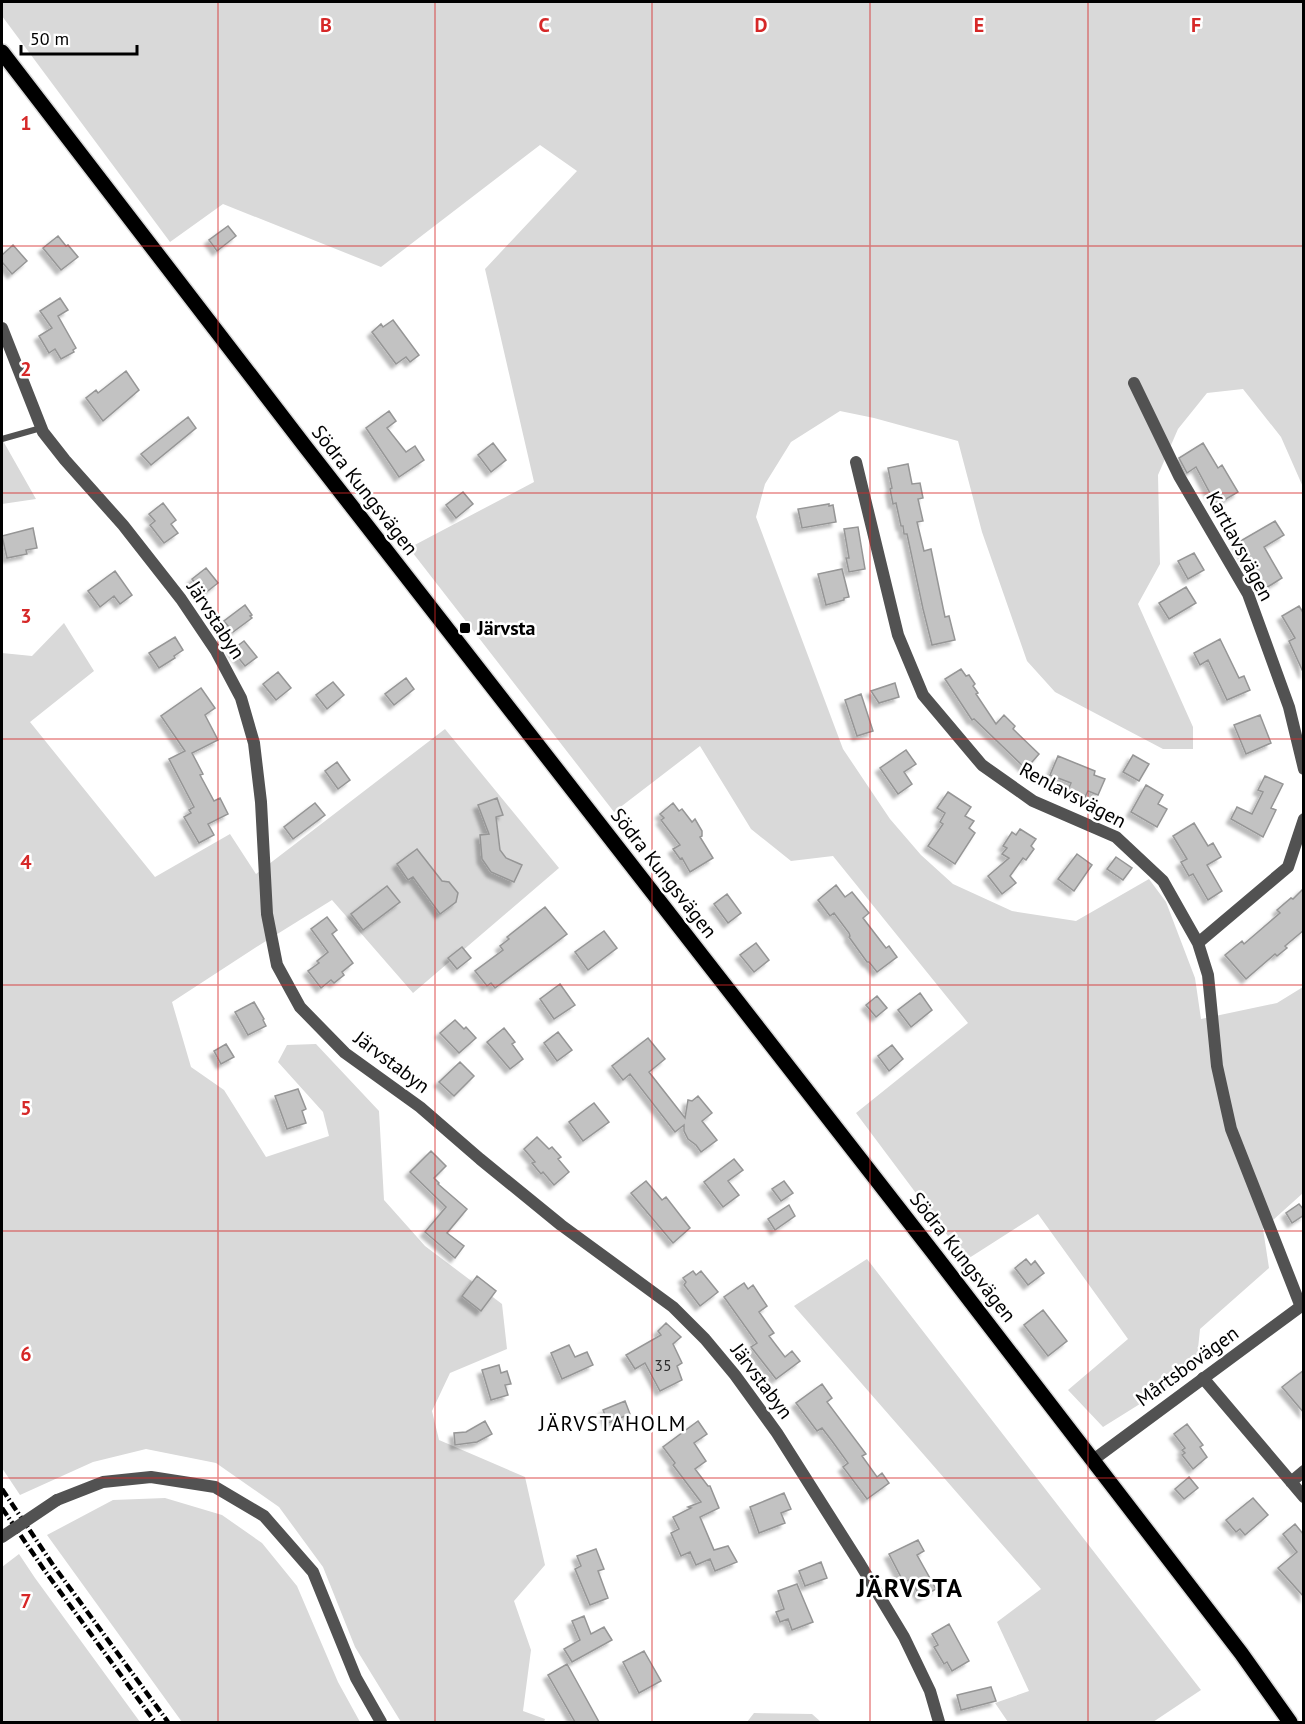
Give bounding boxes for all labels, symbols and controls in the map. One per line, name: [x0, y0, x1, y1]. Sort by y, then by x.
text: B: [320, 12, 332, 38]
text: C: [538, 12, 550, 38]
text: D: [755, 12, 768, 38]
text: E: [974, 12, 984, 38]
text: F: [1191, 12, 1201, 38]
scale bar: [21, 18, 136, 56]
text: 50 m: [30, 27, 69, 50]
text: 1: [20, 110, 32, 136]
text: 2: [20, 356, 32, 382]
street label: Södra Kungsvägen: [306, 420, 424, 560]
street label: Kartlavsvägen: [1200, 486, 1280, 606]
street label: Järvstabyn: [181, 575, 251, 664]
text: 3: [20, 603, 32, 629]
place label: Järvsta: [476, 615, 536, 641]
marker: Järvsta: [458, 621, 472, 635]
street label: Renlavsvägen: [1015, 756, 1131, 834]
street label: Södra Kungsvägen: [605, 803, 723, 943]
text: 4: [20, 849, 32, 875]
street label: Järvstabyn: [348, 1024, 435, 1099]
text: 5: [20, 1095, 32, 1121]
street label: Södra Kungsvägen: [904, 1187, 1022, 1327]
street label: Mårtsbovägen: [1130, 1320, 1244, 1412]
street label: Järvstabyn: [724, 1337, 799, 1424]
text: 6: [20, 1341, 32, 1367]
house number: 35: [654, 1355, 672, 1375]
district label: JÄRVSTAHOLM: [538, 1410, 687, 1437]
district label: JÄRVSTA: [855, 1571, 964, 1604]
text: 7: [20, 1588, 32, 1614]

